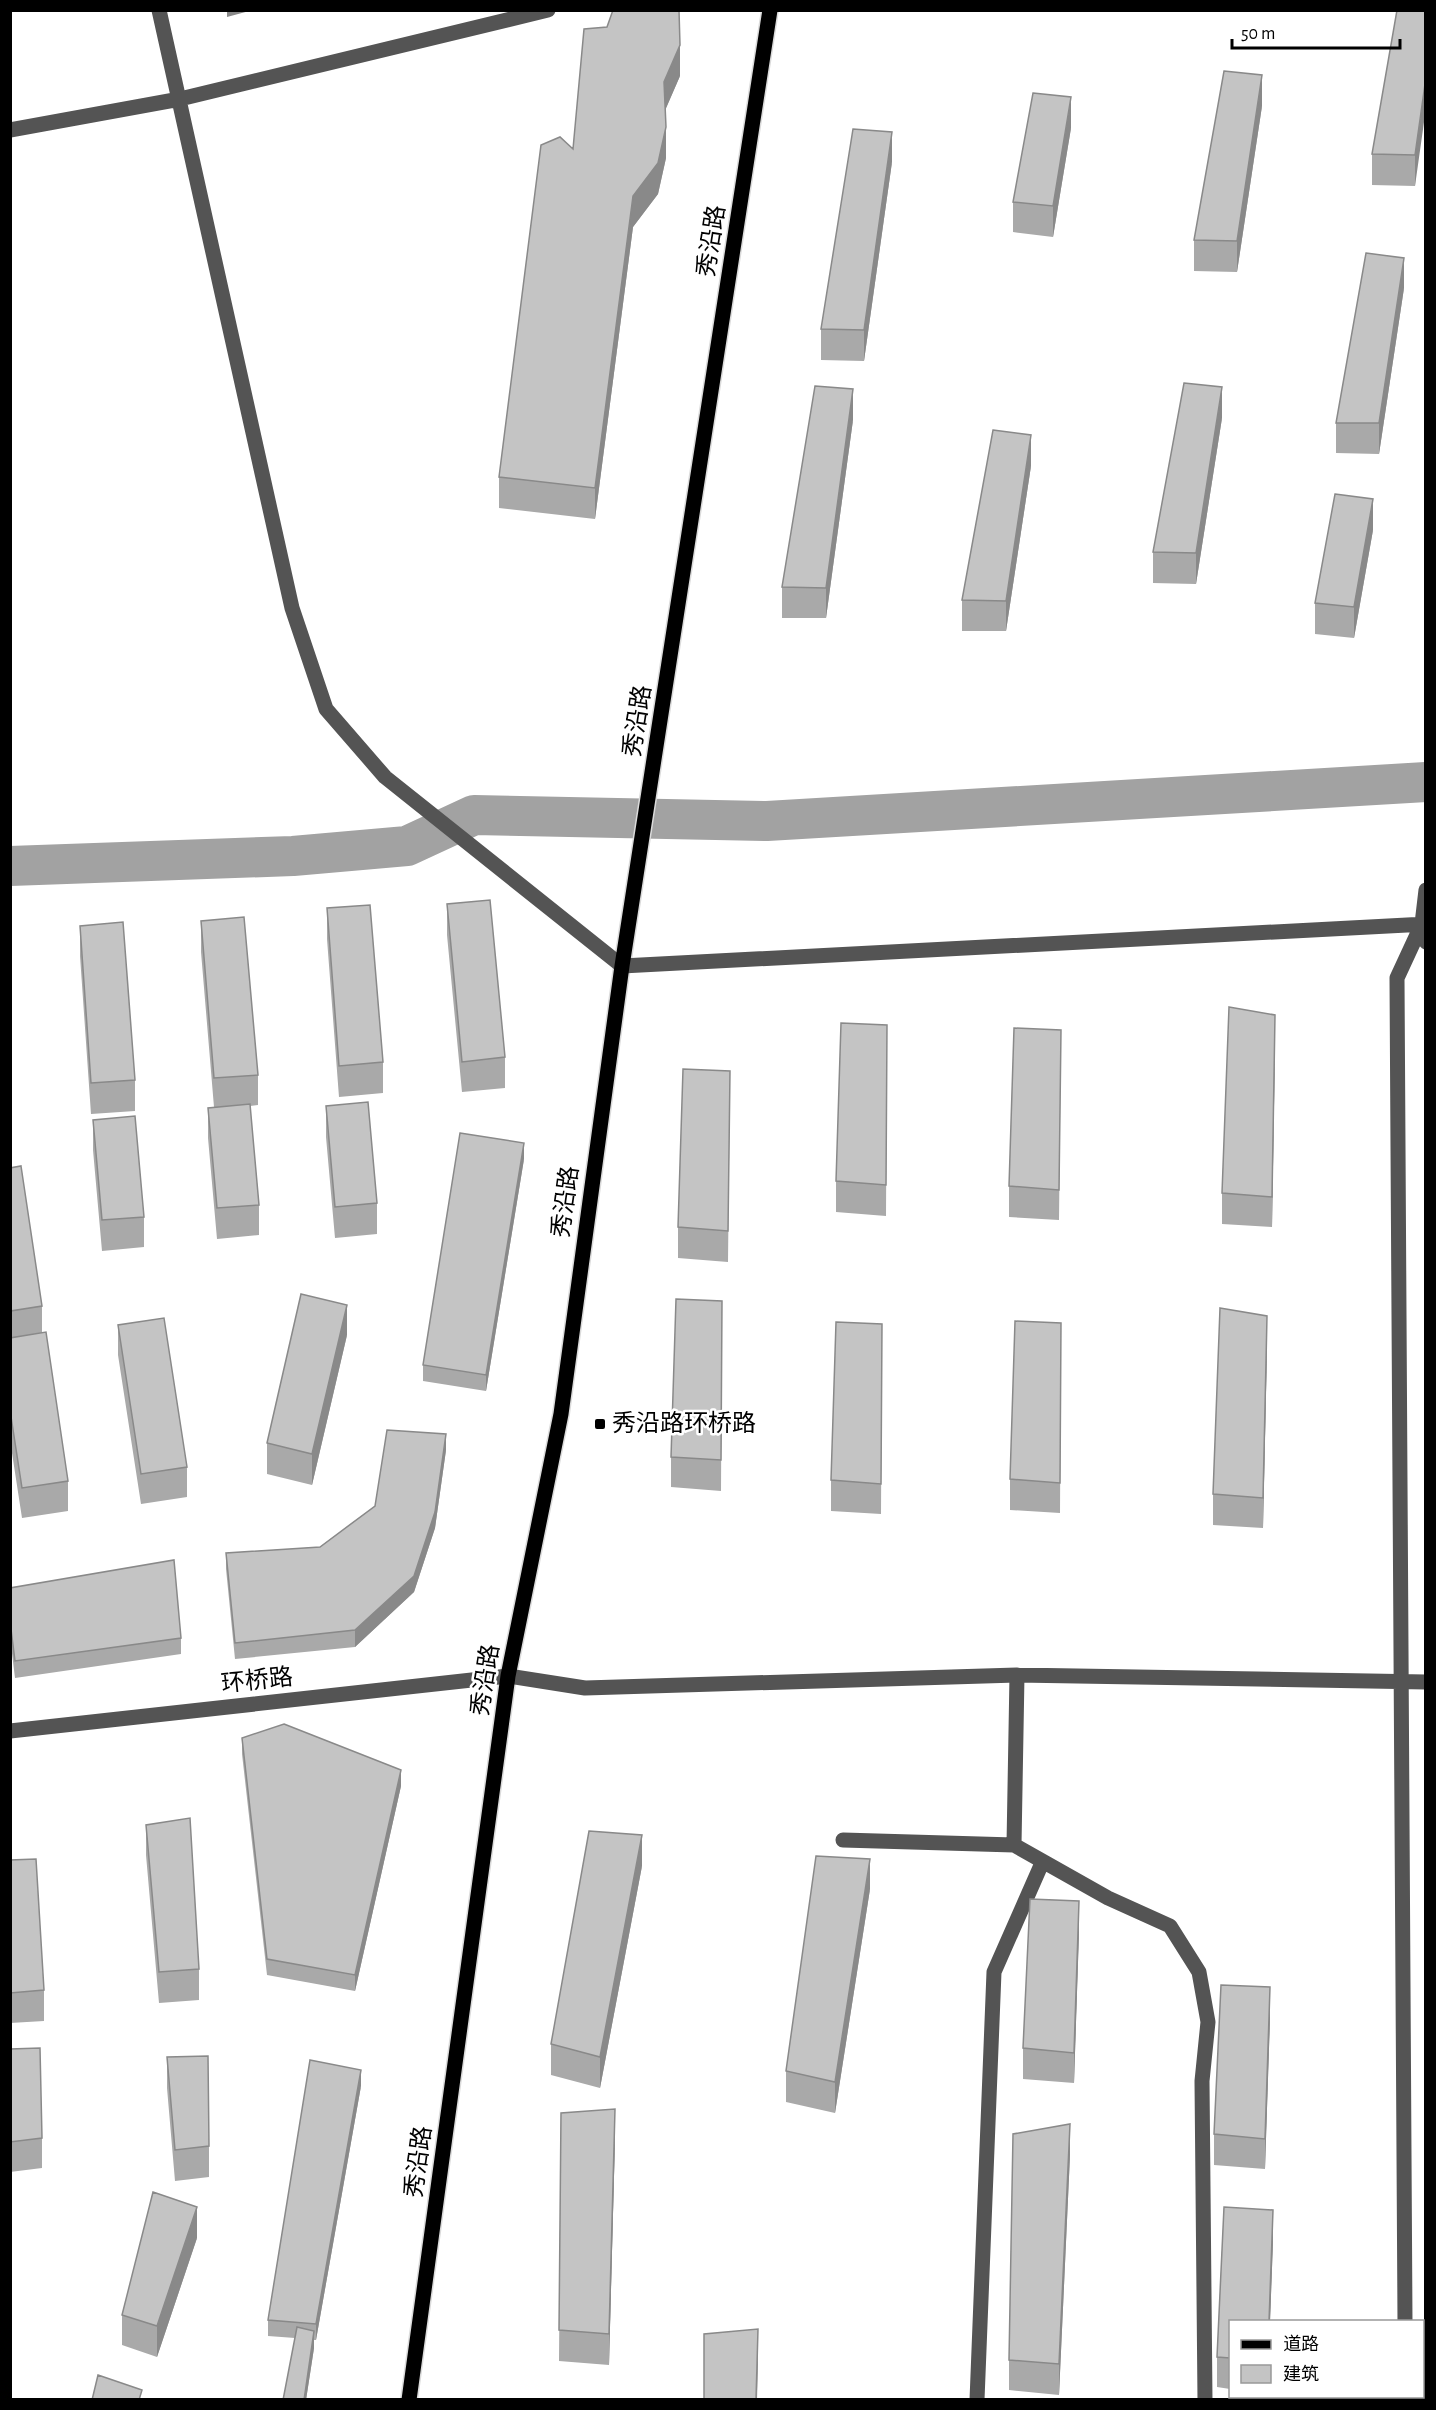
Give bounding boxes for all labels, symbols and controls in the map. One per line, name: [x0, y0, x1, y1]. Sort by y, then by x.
scale bar: [1232, 12, 1400, 50]
text: 50 m: [1241, 25, 1275, 43]
street label: 秀沿路: [693, 203, 729, 278]
street label: 秀沿路: [619, 683, 655, 758]
street label: 秀沿路: [547, 1164, 583, 1239]
place label: 秀沿路环桥路: [612, 1410, 756, 1436]
marker: 秀沿路环桥路: [593, 1417, 607, 1431]
street label: 秀沿路: [467, 1642, 503, 1717]
street label: 环桥路: [220, 1663, 294, 1697]
street label: 秀沿路: [400, 2124, 436, 2199]
legend: [1229, 2320, 1424, 2398]
text: 道路: [1283, 2334, 1319, 2354]
text: 建筑: [1283, 2364, 1319, 2384]

